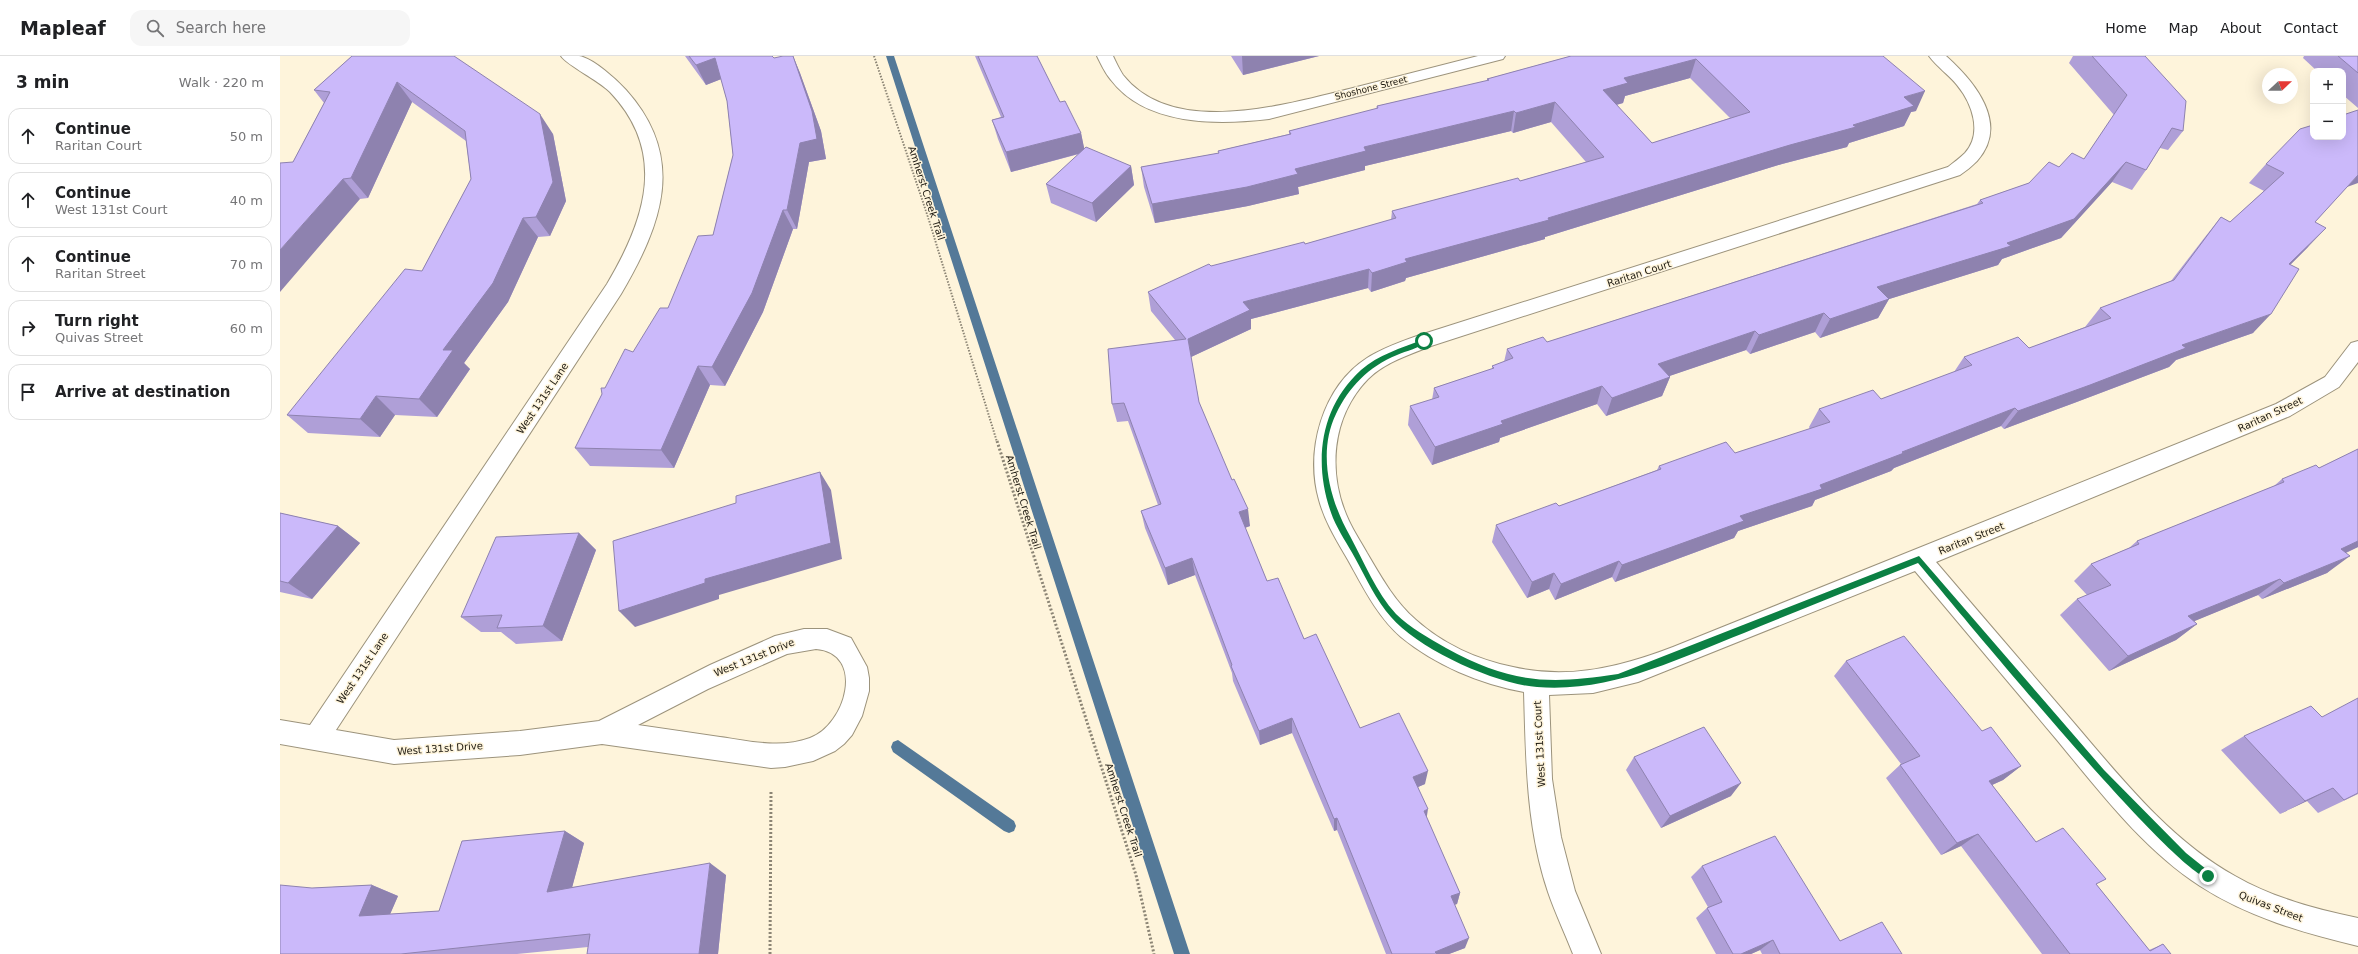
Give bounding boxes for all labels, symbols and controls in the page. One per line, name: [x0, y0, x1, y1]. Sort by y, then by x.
search box: [130, 10, 410, 46]
text: Mapleaf: [20, 17, 106, 39]
icon: search: [144, 17, 166, 39]
text: Search here: [176, 19, 266, 37]
text: Home: [2105, 20, 2147, 36]
text: Map: [2169, 20, 2198, 36]
text: About: [2220, 20, 2262, 36]
text: Contact: [2284, 20, 2338, 36]
north arrow: [2262, 68, 2298, 104]
map controls: [2310, 68, 2346, 140]
button: +: [2310, 68, 2346, 104]
text: 3 min: [16, 72, 69, 92]
street label: Shoshone Street: [1334, 74, 1409, 102]
text: Walk · 220 m: [179, 75, 264, 90]
button: −: [2310, 104, 2346, 140]
text: Continue: [55, 120, 131, 138]
icon: ahead: [17, 125, 39, 147]
text: 50 m: [230, 129, 263, 144]
text: Raritan Court: [55, 138, 142, 153]
street label: Amherst Creek Trail: [906, 145, 947, 241]
text: Continue: [55, 184, 131, 202]
icon: ahead: [17, 189, 39, 211]
text: 40 m: [230, 193, 263, 208]
text: West 131st Court: [55, 202, 168, 217]
text: Continue: [55, 248, 131, 266]
icon: ahead: [17, 253, 39, 275]
text: 70 m: [230, 257, 263, 272]
street label: Raritan Court: [1606, 258, 1673, 289]
text: Raritan Street: [55, 266, 146, 281]
text: Turn right: [55, 312, 139, 330]
icon: right: [17, 317, 39, 339]
text: 60 m: [230, 321, 263, 336]
text: Quivas Street: [55, 330, 143, 345]
route start: [1415, 332, 1433, 350]
street label: West 131st Lane: [515, 361, 570, 436]
icon: arrive: [17, 381, 39, 403]
text: Arrive at destination: [55, 383, 230, 401]
street label: Raritan Street: [2236, 395, 2304, 434]
street label: Amherst Creek Trail: [1004, 454, 1043, 551]
street label: Raritan Street: [1937, 520, 2006, 557]
street label: West 131st Lane: [335, 631, 390, 706]
street label: West 131st Drive: [712, 636, 796, 679]
street label: West 131st Court: [1532, 700, 1547, 788]
street label: West 131st Drive: [397, 740, 483, 757]
street label: Amherst Creek Trail: [1103, 762, 1144, 858]
route end: [2199, 867, 2217, 885]
street label: Quivas Street: [2237, 889, 2305, 924]

